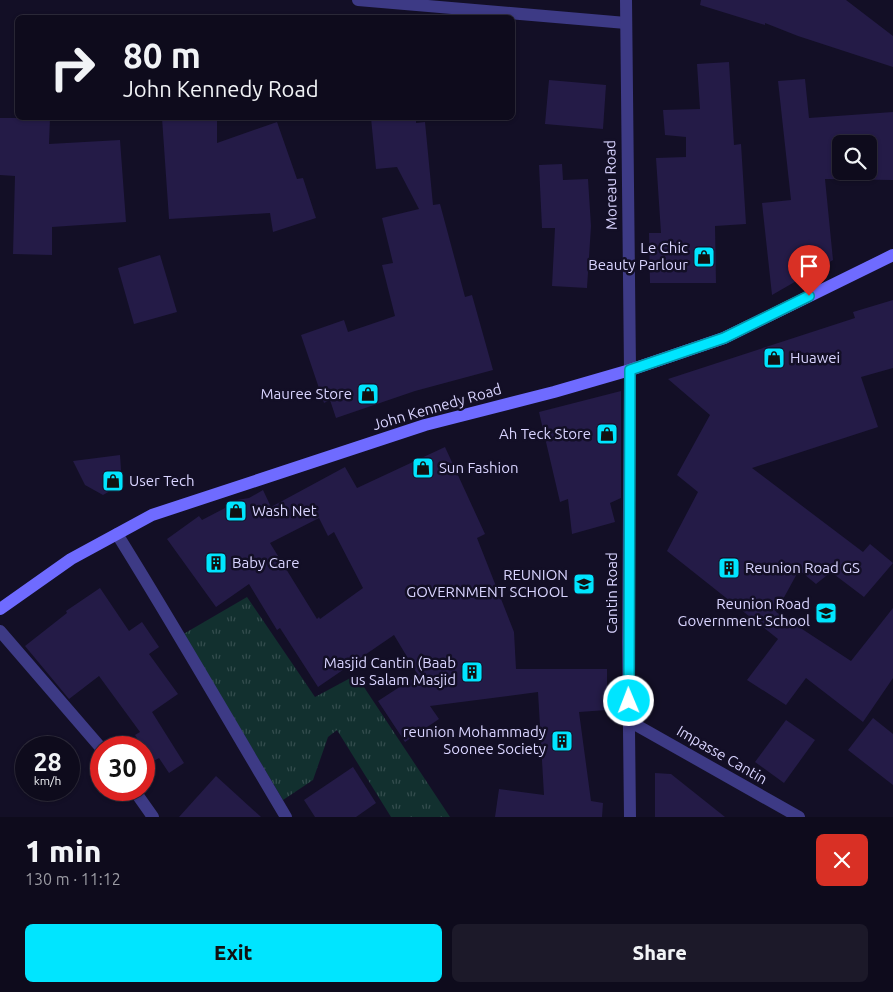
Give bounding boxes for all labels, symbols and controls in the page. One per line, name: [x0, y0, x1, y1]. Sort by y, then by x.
icon: right: [40, 35, 105, 100]
text: 80 m: [123, 35, 201, 75]
text: John Kennedy Road: [123, 76, 319, 101]
map controls: [832, 135, 877, 180]
button: search: [832, 135, 877, 180]
street label: Moreau Road: [601, 140, 620, 230]
place label: Le Chic Beauty Parlour: [588, 239, 688, 273]
shop icon: Le Chic Beauty Parlour: [692, 245, 716, 269]
pin: [788, 245, 830, 296]
icon: arrive: [795, 252, 823, 280]
shop icon: Huawei: [762, 346, 786, 370]
place label: Huawei: [790, 349, 840, 366]
street label: John Kennedy Road: [370, 380, 503, 433]
shop icon: Mauree Store: [356, 382, 380, 406]
place label: Mauree Store: [261, 385, 352, 402]
shop icon: Ah Teck Store: [595, 422, 619, 446]
place label: Ah Teck Store: [499, 425, 591, 442]
shop icon: Sun Fashion: [411, 456, 435, 480]
place label: Sun Fashion: [439, 459, 519, 476]
shop icon: User Tech: [101, 469, 125, 493]
place label: User Tech: [129, 472, 195, 489]
shop icon: Wash Net: [224, 499, 248, 523]
place label: Wash Net: [252, 502, 317, 519]
building icon: Baby Care: [204, 551, 228, 575]
street label: Cantin Road: [603, 552, 620, 634]
place label: Baby Care: [232, 554, 300, 571]
building icon: Reunion Road GS: [717, 556, 741, 580]
place label: Reunion Road GS: [745, 559, 860, 576]
place label: REUNION GOVERNMENT SCHOOL: [406, 566, 568, 600]
school or university icon: REUNION GOVERNMENT SCHOOL: [572, 572, 596, 596]
place label: Reunion Road Government School: [677, 595, 810, 629]
school or university icon: Reunion Road Government School: [814, 601, 838, 625]
place label: Masjid Cantin (Baab us Salam Masjid: [324, 654, 456, 688]
building icon: Masjid Cantin (Baab us Salam Masjid: [460, 660, 484, 684]
position arrow: [602, 674, 654, 726]
street label: Impasse Cantin: [674, 722, 770, 787]
place label: reunion Mohammady Soonee Society: [403, 723, 546, 757]
building icon: reunion Mohammady Soonee Society: [550, 729, 574, 753]
speed limit sign: 30: [90, 736, 155, 801]
text: 28: [33, 748, 62, 776]
text: km/h: [34, 774, 61, 787]
text: 1 min: [25, 834, 101, 868]
button: close: [816, 834, 868, 886]
text: 130 m · 11:12: [25, 870, 121, 888]
button: Exit: [25, 924, 442, 982]
button: Share: [452, 924, 868, 982]

